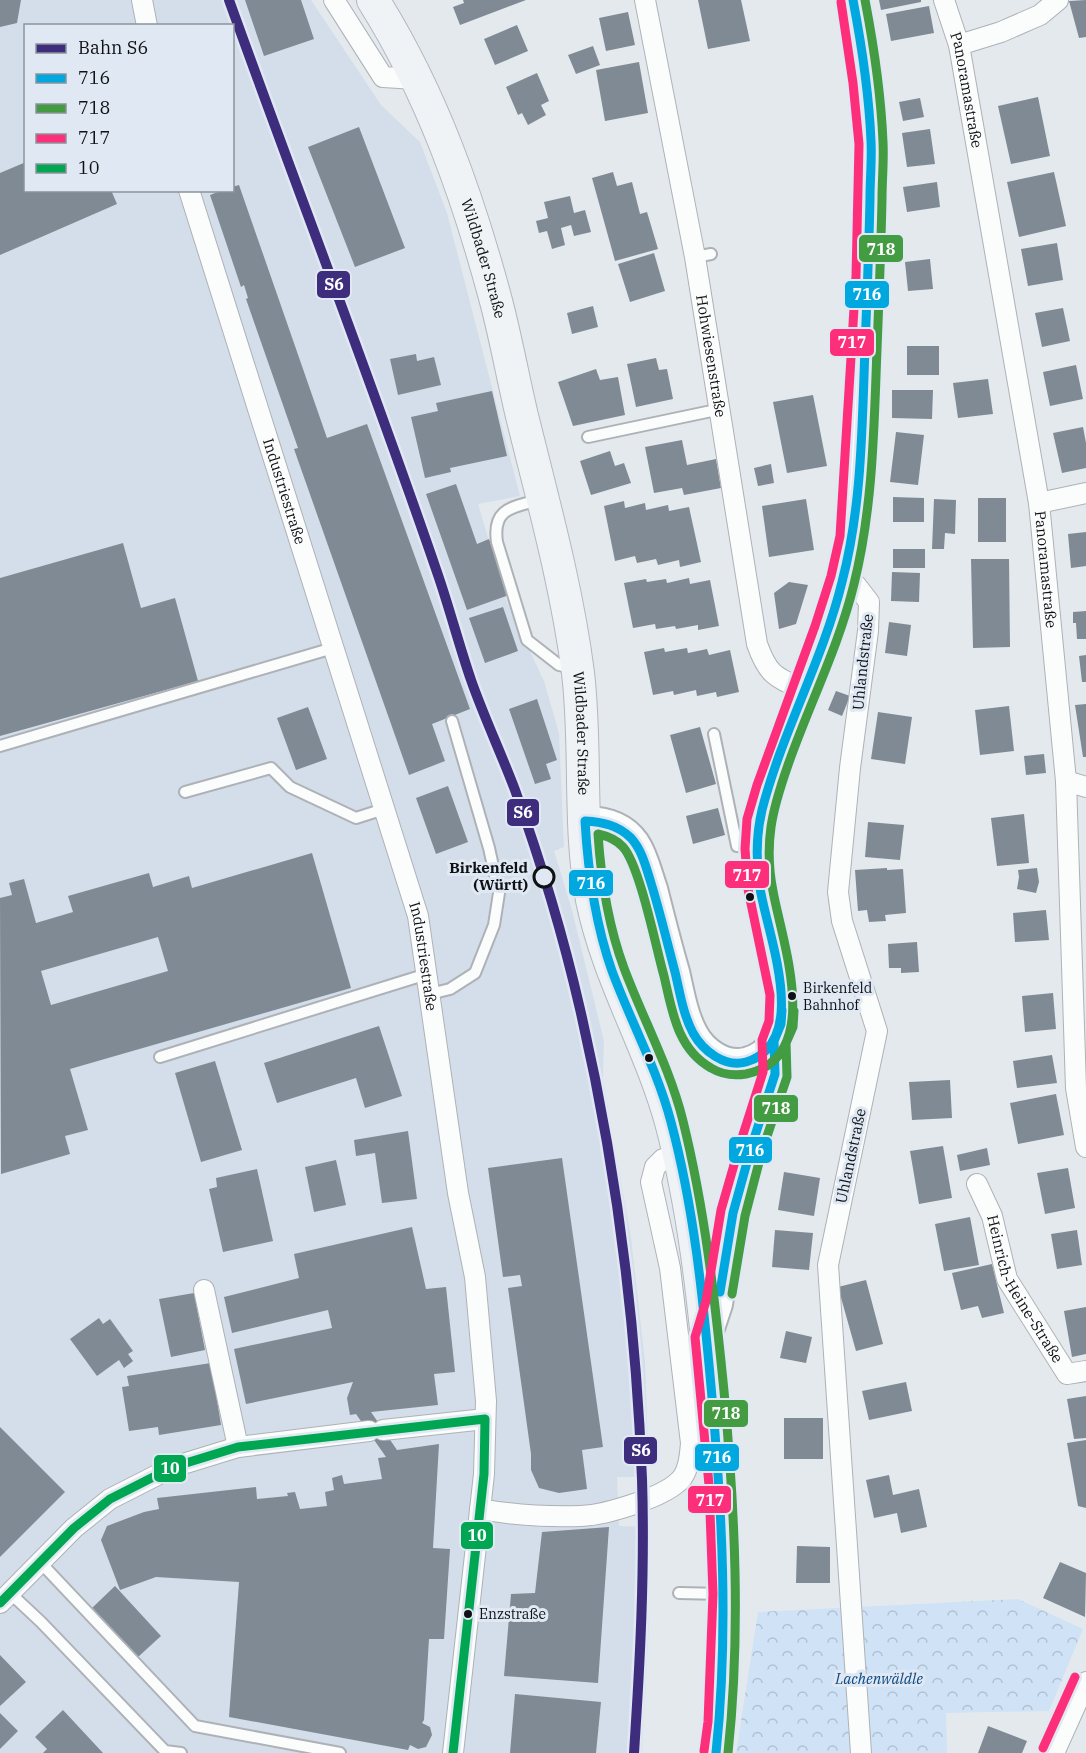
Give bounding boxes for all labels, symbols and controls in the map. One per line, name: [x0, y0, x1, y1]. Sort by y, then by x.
legend: [24, 24, 234, 192]
street label: Panoramastraße: [946, 29, 987, 149]
text: Bahn S6: [78, 36, 148, 59]
text: 716: [78, 66, 110, 89]
text: 718: [78, 96, 110, 119]
text: 717: [78, 126, 110, 149]
text: 10: [78, 156, 100, 179]
street label: Wildbader Straße: [457, 196, 510, 320]
line badge: 718: [858, 234, 904, 263]
text: 718: [867, 239, 896, 259]
line badge: S6: [316, 270, 351, 299]
text: S6: [324, 274, 344, 294]
line badge: 716: [844, 280, 890, 309]
text: 716: [853, 284, 881, 304]
street label: Hohwiesenstraße: [692, 293, 731, 419]
line badge: 717: [829, 328, 875, 357]
text: 717: [838, 332, 866, 352]
street label: Industriestraße: [259, 436, 310, 547]
street label: Panoramastraße: [1031, 510, 1061, 629]
street label: Uhlandstraße: [848, 613, 877, 711]
street label: Wildbader Straße: [569, 670, 593, 795]
line badge: S6: [506, 798, 540, 827]
text: S6: [513, 802, 533, 822]
place label: Birkenfeld (Württ): [449, 858, 529, 894]
line badge: 717: [724, 860, 770, 889]
text: 717: [733, 865, 761, 885]
marker: Birkenfeld (Württ): [533, 866, 555, 888]
line badge: 716: [568, 869, 614, 897]
text: 716: [577, 873, 605, 893]
unlabelled marker: [744, 891, 756, 903]
street label: Industriestraße: [405, 899, 442, 1012]
place label: Birkenfeld Bahnhof: [803, 979, 873, 1014]
marker: Birkenfeld Bahnhof: [786, 990, 798, 1002]
unlabelled marker: [643, 1052, 655, 1064]
line badge: 718: [753, 1094, 799, 1123]
text: 718: [762, 1098, 791, 1118]
street label: Uhlandstraße: [831, 1107, 870, 1205]
line badge: 716: [728, 1136, 773, 1164]
text: 716: [736, 1140, 764, 1160]
street label: Heinrich-Heine-Straße: [983, 1213, 1068, 1366]
line badge: 718: [703, 1399, 749, 1428]
text: 718: [712, 1403, 741, 1423]
line badge: S6: [623, 1436, 658, 1465]
text: S6: [631, 1440, 651, 1460]
line badge: 716: [694, 1443, 740, 1472]
text: 716: [703, 1447, 731, 1467]
line badge: 10: [153, 1454, 187, 1483]
text: 10: [160, 1458, 180, 1478]
line badge: 717: [687, 1485, 732, 1514]
text: 717: [696, 1490, 724, 1510]
line badge: 10: [460, 1521, 494, 1550]
text: 10: [467, 1525, 487, 1545]
place label: Enzstraße: [479, 1605, 546, 1623]
marker: Enzstraße: [462, 1608, 474, 1620]
park label: Lachenwäldle: [834, 1669, 923, 1688]

